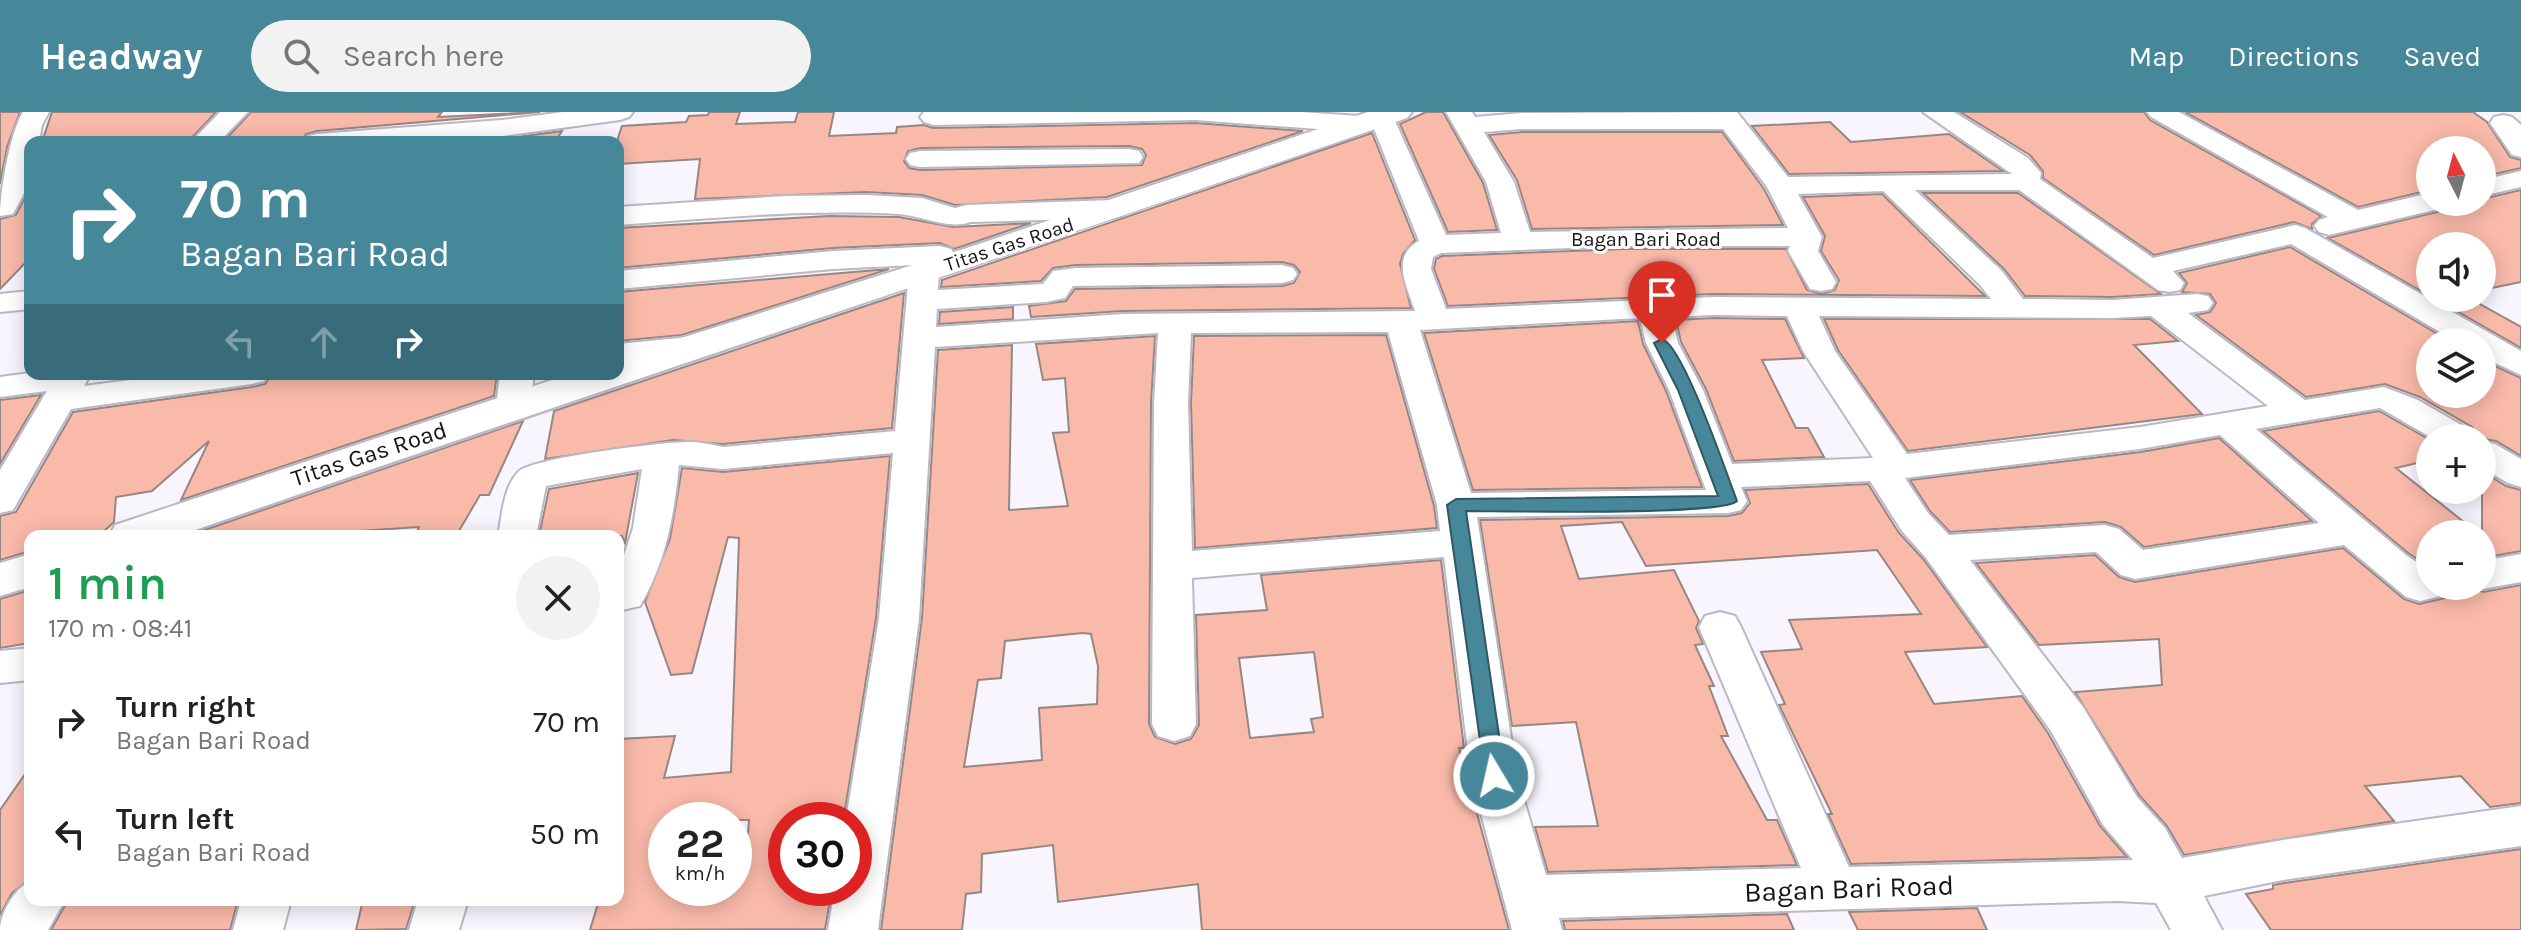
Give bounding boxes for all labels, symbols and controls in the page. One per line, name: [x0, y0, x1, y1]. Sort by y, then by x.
search box: [251, 20, 811, 92]
text: Headway: [40, 34, 203, 79]
icon: search: [279, 34, 323, 78]
text: Search here: [343, 38, 504, 74]
text: Map: [2129, 40, 2184, 73]
text: Directions: [2228, 40, 2360, 73]
text: Saved: [2404, 40, 2481, 73]
north arrow: [2416, 136, 2496, 216]
map controls: [2416, 136, 2496, 600]
text: 70 m: [180, 166, 311, 231]
icon: right: [48, 168, 152, 272]
street label: Titas Gas Road: [941, 213, 1077, 276]
street label: Bagan Bari Road: [1571, 228, 1721, 251]
button: sound: [2416, 232, 2496, 312]
text: Bagan Bari Road: [180, 233, 450, 275]
pin: [1628, 261, 1696, 343]
icon: arrive: [1640, 273, 1684, 317]
icon: left: [218, 320, 262, 364]
icon: ahead: [302, 320, 346, 364]
icon: right: [386, 320, 430, 364]
button: layers: [2416, 328, 2496, 408]
street label: Titas Gas Road: [288, 416, 450, 492]
button: +: [2416, 424, 2496, 504]
button: −: [2416, 520, 2496, 600]
text: 1 min: [48, 555, 167, 611]
button: close: [516, 556, 600, 640]
text: 170 m · 08:41: [48, 613, 192, 644]
text: Turn right: [116, 689, 256, 725]
icon: right: [48, 700, 92, 744]
text: 70 m: [533, 704, 600, 740]
text: Bagan Bari Road: [116, 725, 311, 756]
position arrow: [1452, 734, 1536, 818]
text: Turn left: [116, 801, 234, 837]
speed limit sign: 30: [768, 802, 872, 906]
icon: left: [48, 812, 92, 856]
text: 50 m: [530, 816, 600, 852]
text: 22: [676, 820, 724, 867]
text: Bagan Bari Road: [116, 837, 311, 868]
text: km/h: [675, 862, 725, 885]
street label: Bagan Bari Road: [1744, 868, 1955, 909]

